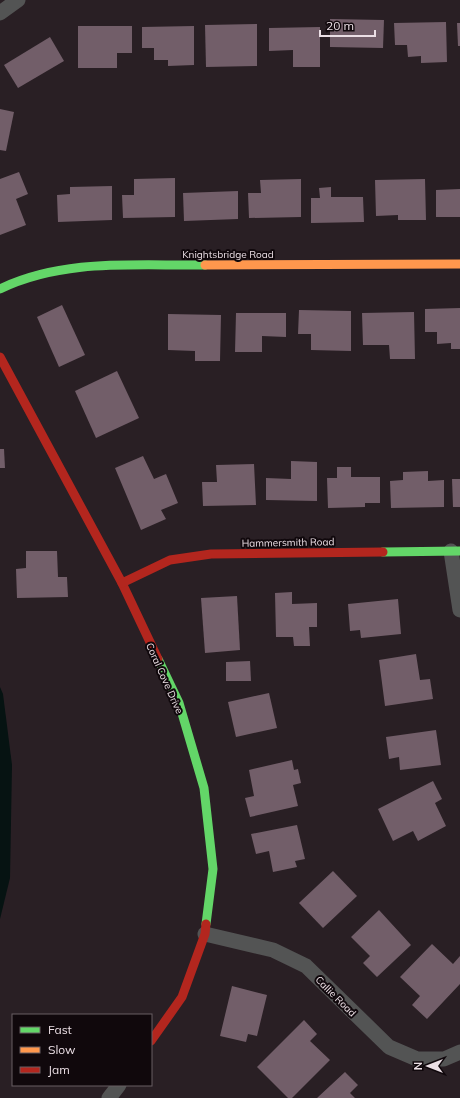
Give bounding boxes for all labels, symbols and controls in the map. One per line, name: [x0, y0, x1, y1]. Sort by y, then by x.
scale bar: [320, 12, 375, 38]
text: 20 m: [326, 18, 354, 33]
street label: Knightsbridge Road: [182, 248, 274, 261]
street label: Hammersmith Road: [241, 535, 335, 550]
street label: Coral Cove Drive: [143, 641, 186, 716]
street label: Callie Road: [313, 973, 359, 1019]
legend: [12, 1014, 152, 1086]
text: Fast: [48, 1022, 72, 1037]
text: Slow: [48, 1042, 76, 1057]
north arrow: [408, 1046, 448, 1086]
text: Jam: [48, 1062, 70, 1077]
text: N: [411, 1062, 425, 1070]

